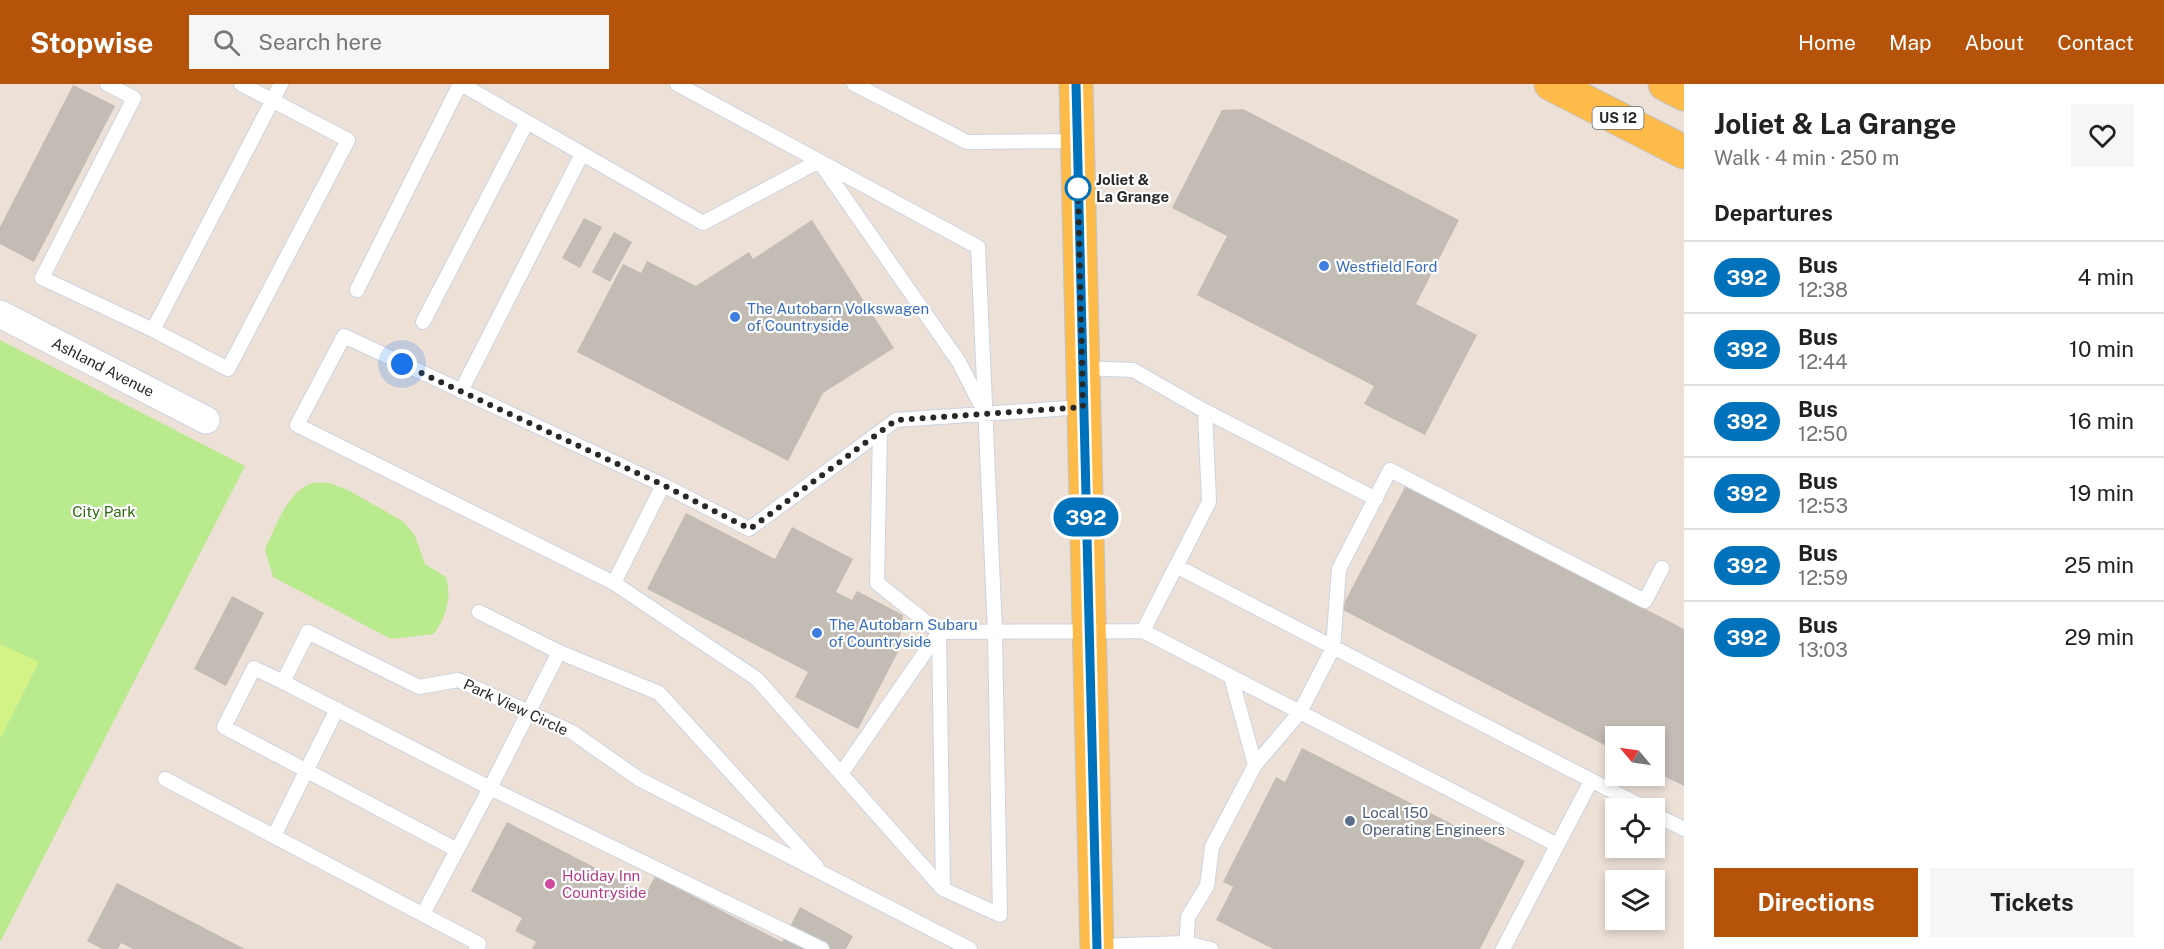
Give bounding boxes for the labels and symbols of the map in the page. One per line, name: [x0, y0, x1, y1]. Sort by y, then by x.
road number: US 12: [1592, 107, 1644, 129]
place label: Joliet & La Grange: [1096, 171, 1169, 205]
marker: Joliet & La Grange: [1065, 175, 1091, 201]
place label: Westfield Ford: [1336, 258, 1437, 275]
marker: Westfield Ford: [1317, 259, 1331, 273]
place label: The Autobarn Volkswagen of Countryside: [747, 300, 929, 334]
marker: The Autobarn Volkswagen of Countryside: [728, 310, 742, 324]
street label: Ashland Avenue: [49, 334, 157, 400]
your location: [387, 349, 417, 379]
line badge: 392: [1052, 498, 1120, 536]
park label: City Park: [72, 503, 136, 520]
place label: The Autobarn Subaru of Countryside: [829, 616, 978, 650]
marker: The Autobarn Subaru of Countryside: [810, 626, 824, 640]
street label: Park View Circle: [461, 675, 571, 739]
north arrow: [1605, 726, 1665, 786]
place label: Local 150 Operating Engineers: [1362, 804, 1505, 838]
marker: Local 150 Operating Engineers: [1343, 814, 1357, 828]
place label: Holiday Inn Countryside: [562, 867, 646, 901]
marker: Holiday Inn Countryside: [543, 877, 557, 891]

